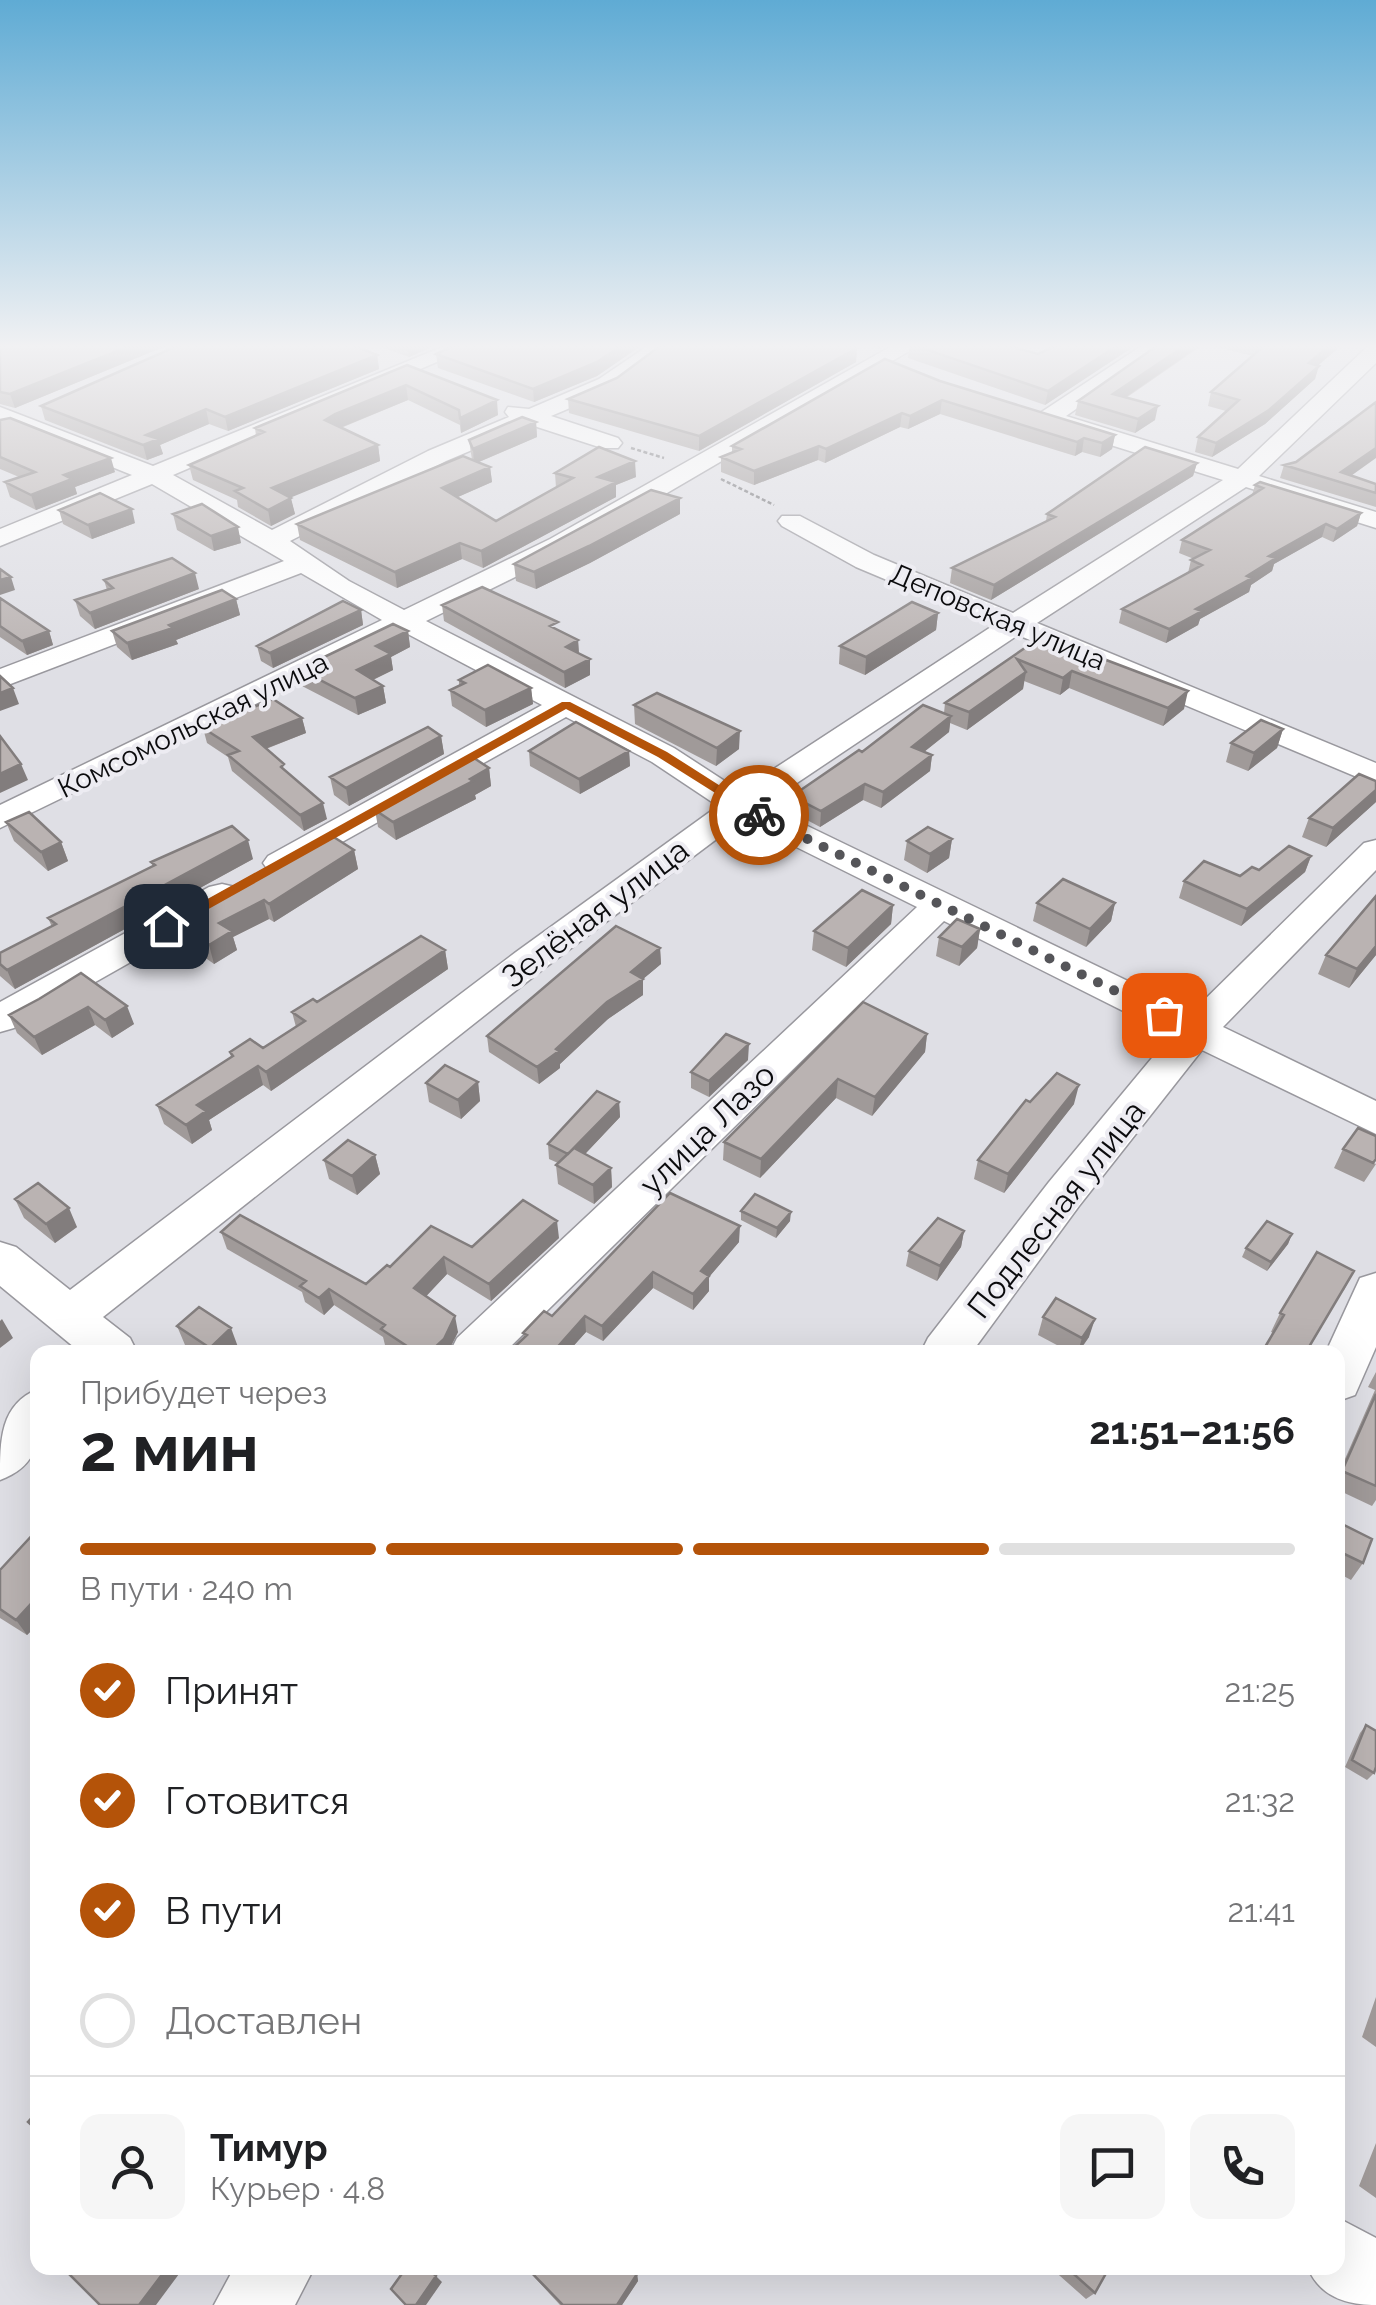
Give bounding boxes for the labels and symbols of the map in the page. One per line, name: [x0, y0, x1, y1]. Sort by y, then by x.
street label: Деповская улица: [886, 557, 1110, 677]
street label: Комсомольская улица: [53, 645, 333, 805]
courier: [709, 765, 809, 865]
street label: Зелёная улица: [495, 831, 695, 995]
pin: [124, 884, 209, 969]
pin: [1122, 973, 1207, 1058]
street label: улица Лазо: [632, 1056, 782, 1202]
street label: Подлесная улица: [960, 1093, 1152, 1325]

